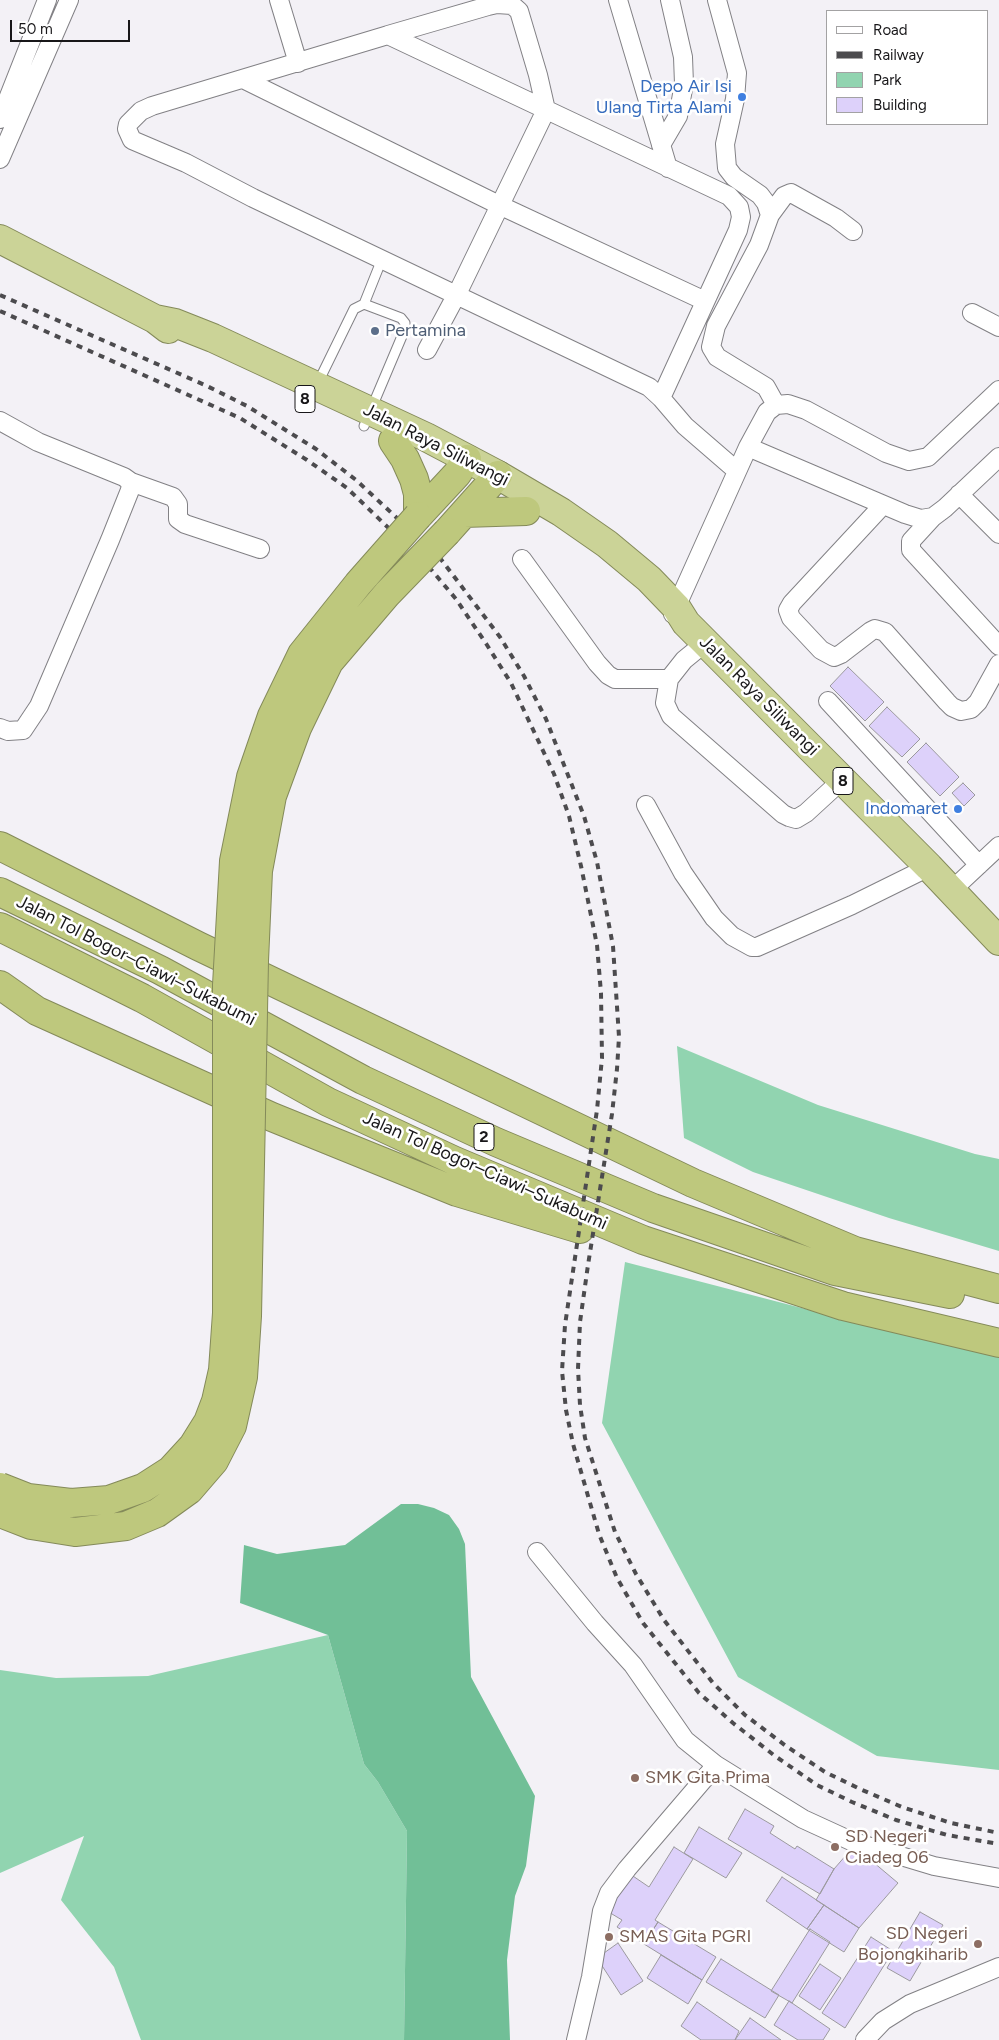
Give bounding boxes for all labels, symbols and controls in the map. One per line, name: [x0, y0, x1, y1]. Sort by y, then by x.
scale bar: [12, 10, 132, 42]
legend: [826, 10, 989, 125]
text: 50 m: [18, 20, 53, 38]
text: Road: [873, 21, 908, 39]
text: Railway: [873, 46, 924, 64]
text: Park: [873, 71, 902, 89]
place label: Depo Air Isi Ulang Tirta Alami: [596, 76, 732, 118]
marker: Depo Air Isi Ulang Tirta Alami: [736, 91, 748, 103]
text: Building: [873, 96, 927, 114]
place label: Pertamina: [385, 320, 466, 342]
marker: Pertamina: [369, 325, 381, 337]
road number: 8: [295, 386, 315, 412]
street label: Jalan Raya Siliwangi: [360, 399, 512, 491]
street label: Jalan Raya Siliwangi: [695, 632, 823, 760]
road number: 8: [833, 768, 853, 794]
place label: Indomaret: [865, 798, 948, 820]
marker: Indomaret: [952, 803, 964, 815]
street label: Jalan Tol Bogor–Ciawi–Sukabumi: [13, 891, 259, 1031]
street label: Jalan Tol Bogor–Ciawi–Sukabumi: [359, 1107, 611, 1235]
road number: 2: [474, 1124, 494, 1150]
place label: SMK Gita Prima: [645, 1767, 770, 1789]
marker: SMK Gita Prima: [629, 1772, 641, 1784]
place label: SD Negeri Ciadeg 06: [845, 1826, 928, 1868]
marker: SD Negeri Ciadeg 06: [829, 1841, 841, 1853]
place label: SD Negeri Bojongkiharib: [858, 1923, 968, 1966]
place label: SMAS Gita PGRI: [619, 1926, 751, 1948]
marker: SMAS Gita PGRI: [603, 1931, 615, 1943]
marker: SD Negeri Bojongkiharib: [972, 1938, 984, 1950]

